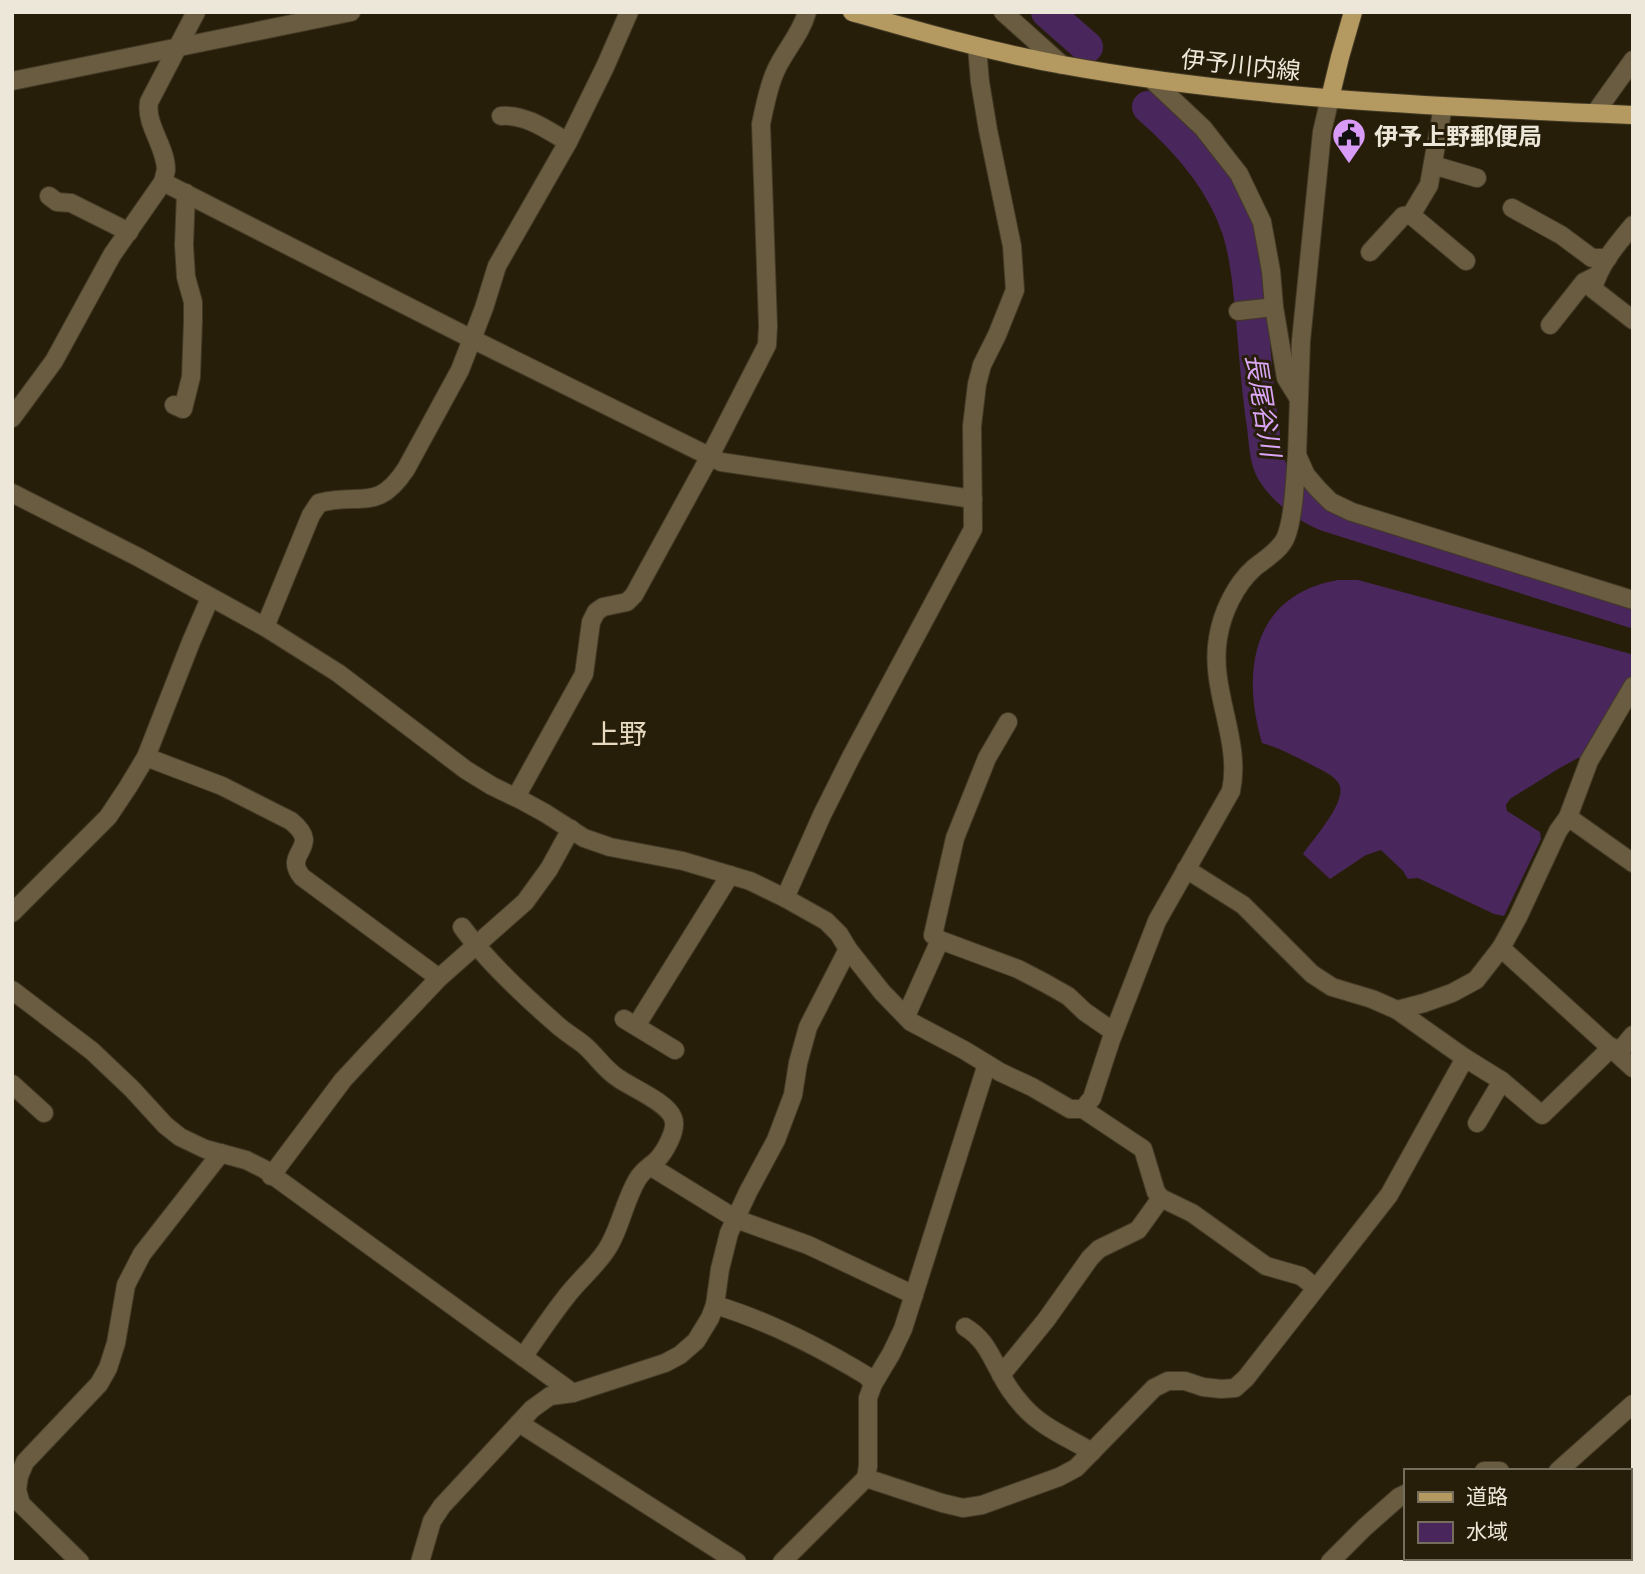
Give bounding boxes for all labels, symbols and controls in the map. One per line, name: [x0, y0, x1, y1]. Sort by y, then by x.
street label: 伊予川内線: [1180, 41, 1302, 87]
public building icon: 伊予上野郵便局: [1330, 116, 1368, 165]
place label: 伊予上野郵便局: [1374, 119, 1542, 152]
water label: 長尾谷川: [1238, 351, 1290, 462]
district label: 上野: [591, 714, 647, 752]
legend: [1404, 1469, 1631, 1560]
text: 道路: [1466, 1482, 1508, 1510]
text: 水域: [1466, 1517, 1508, 1545]

